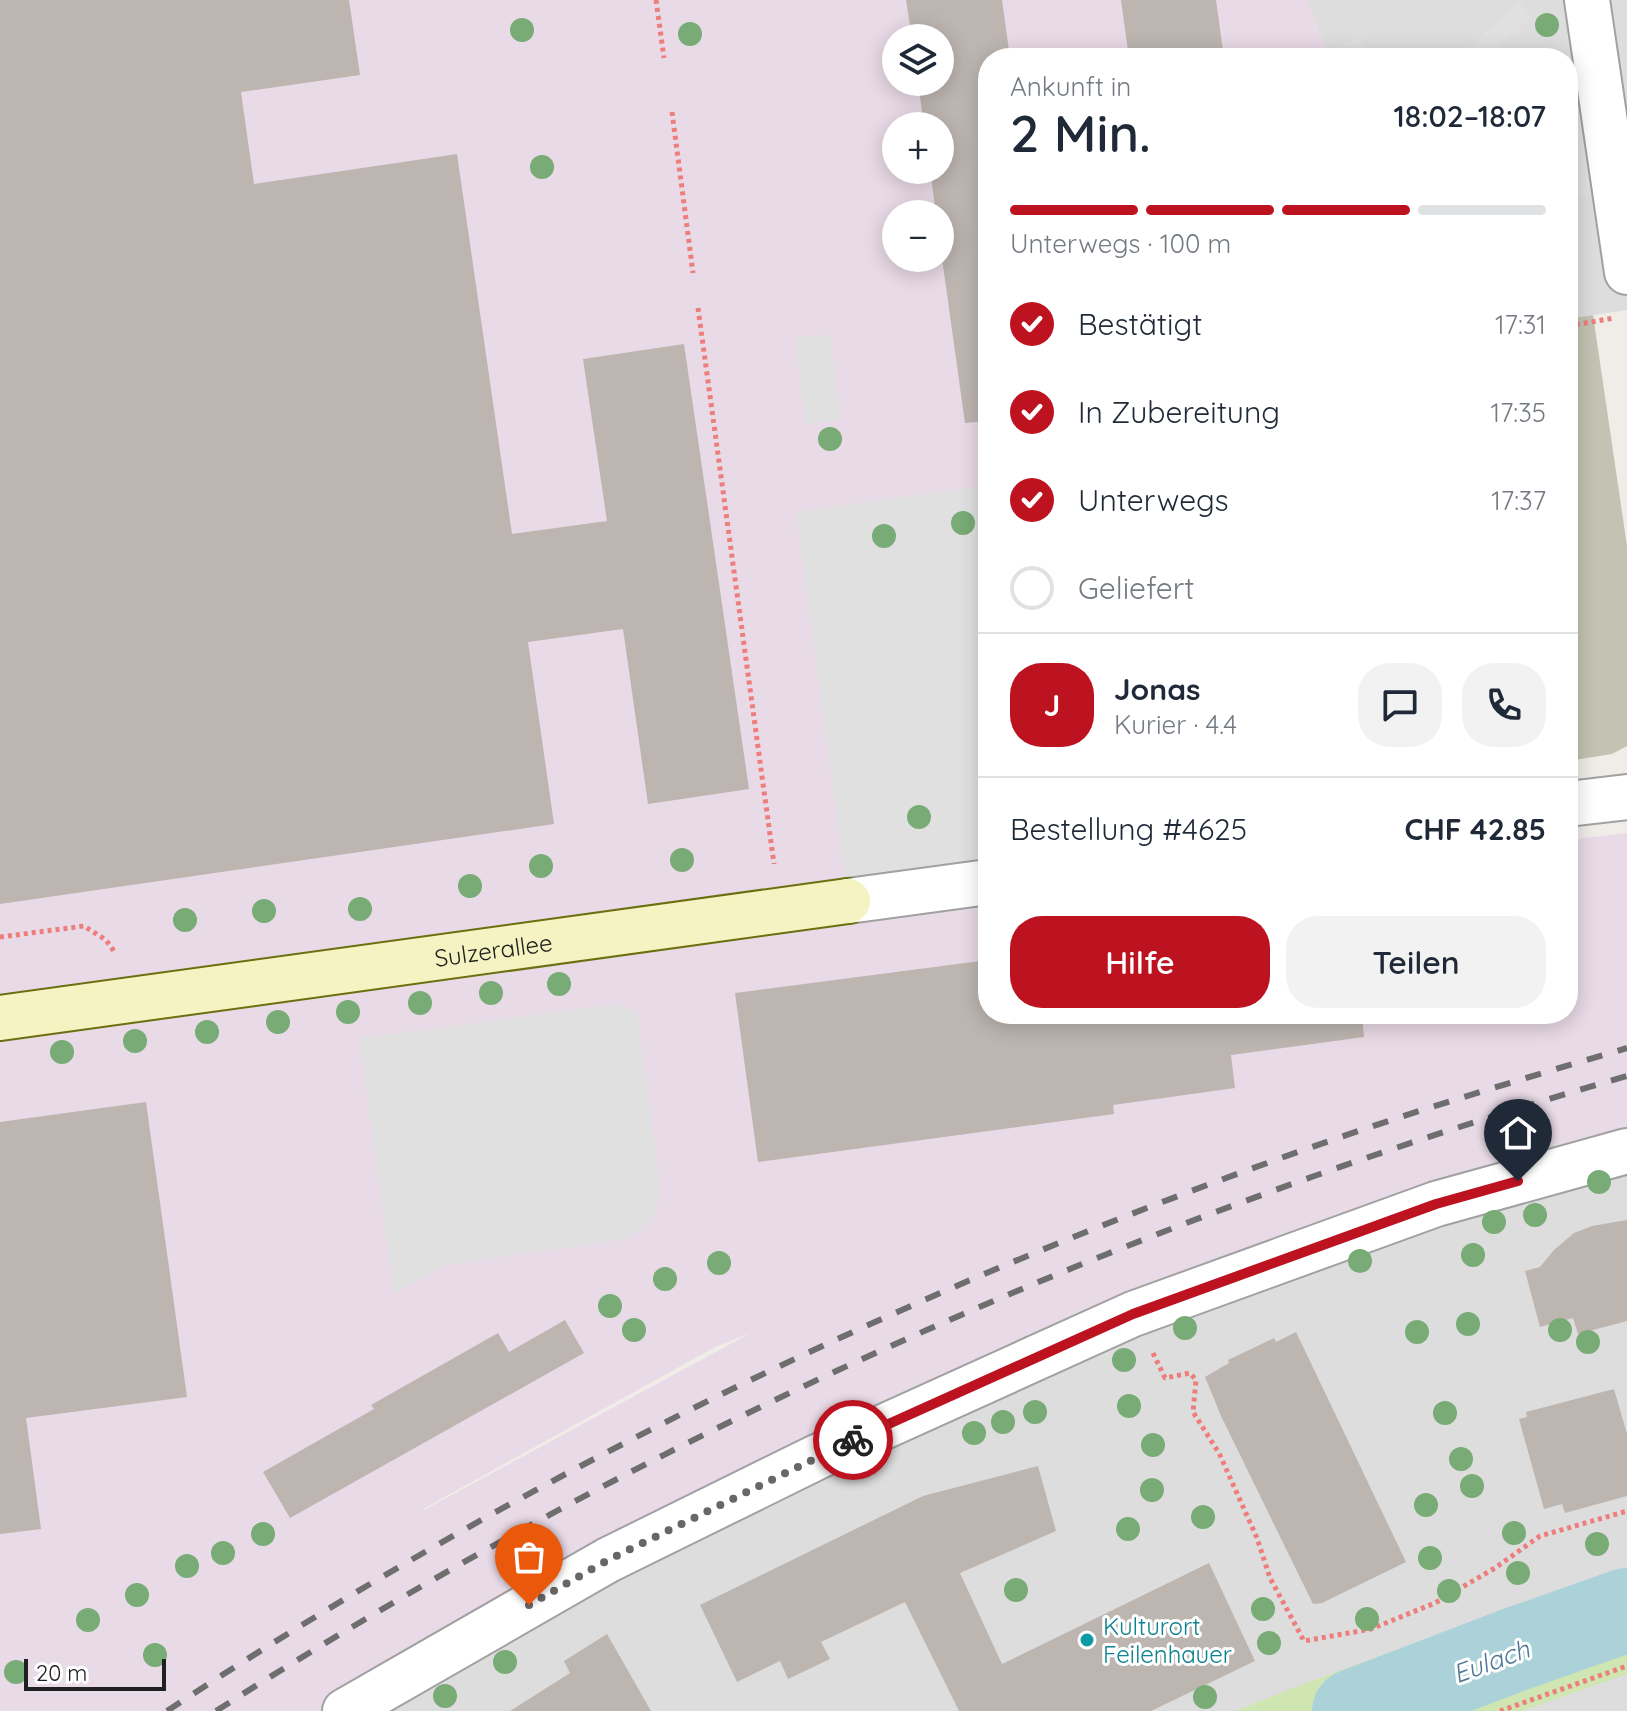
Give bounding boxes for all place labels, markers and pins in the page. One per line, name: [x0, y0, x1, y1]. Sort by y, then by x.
pin: [1484, 1099, 1552, 1181]
pin: [495, 1523, 563, 1605]
place label: Kulturort Feilenhauer: [1103, 1611, 1232, 1669]
marker: Kulturort Feilenhauer: [1078, 1631, 1096, 1649]

